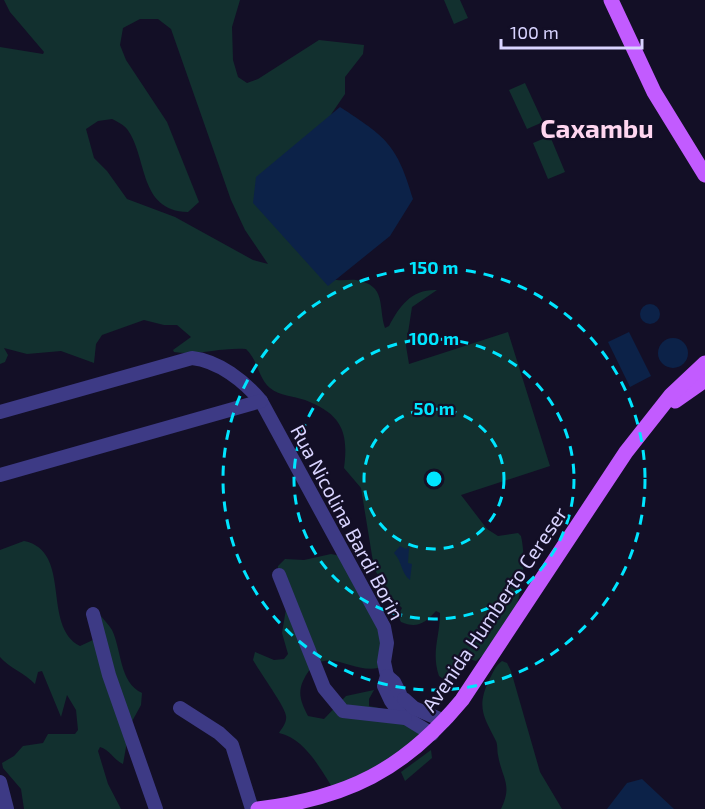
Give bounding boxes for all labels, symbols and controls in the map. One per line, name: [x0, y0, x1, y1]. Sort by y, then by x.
scale bar: [501, 12, 642, 50]
text: 100 m: [510, 21, 559, 43]
district label: Caxambu: [540, 112, 654, 143]
text: 150 m: [410, 256, 458, 278]
text: 100 m: [409, 327, 459, 349]
text: 50 m: [413, 397, 455, 419]
street label: Rua Nicolina Bardi Borin: [286, 420, 410, 624]
centre of rings: [424, 469, 444, 489]
street label: Avenida Humberto Cereser: [416, 502, 572, 716]

